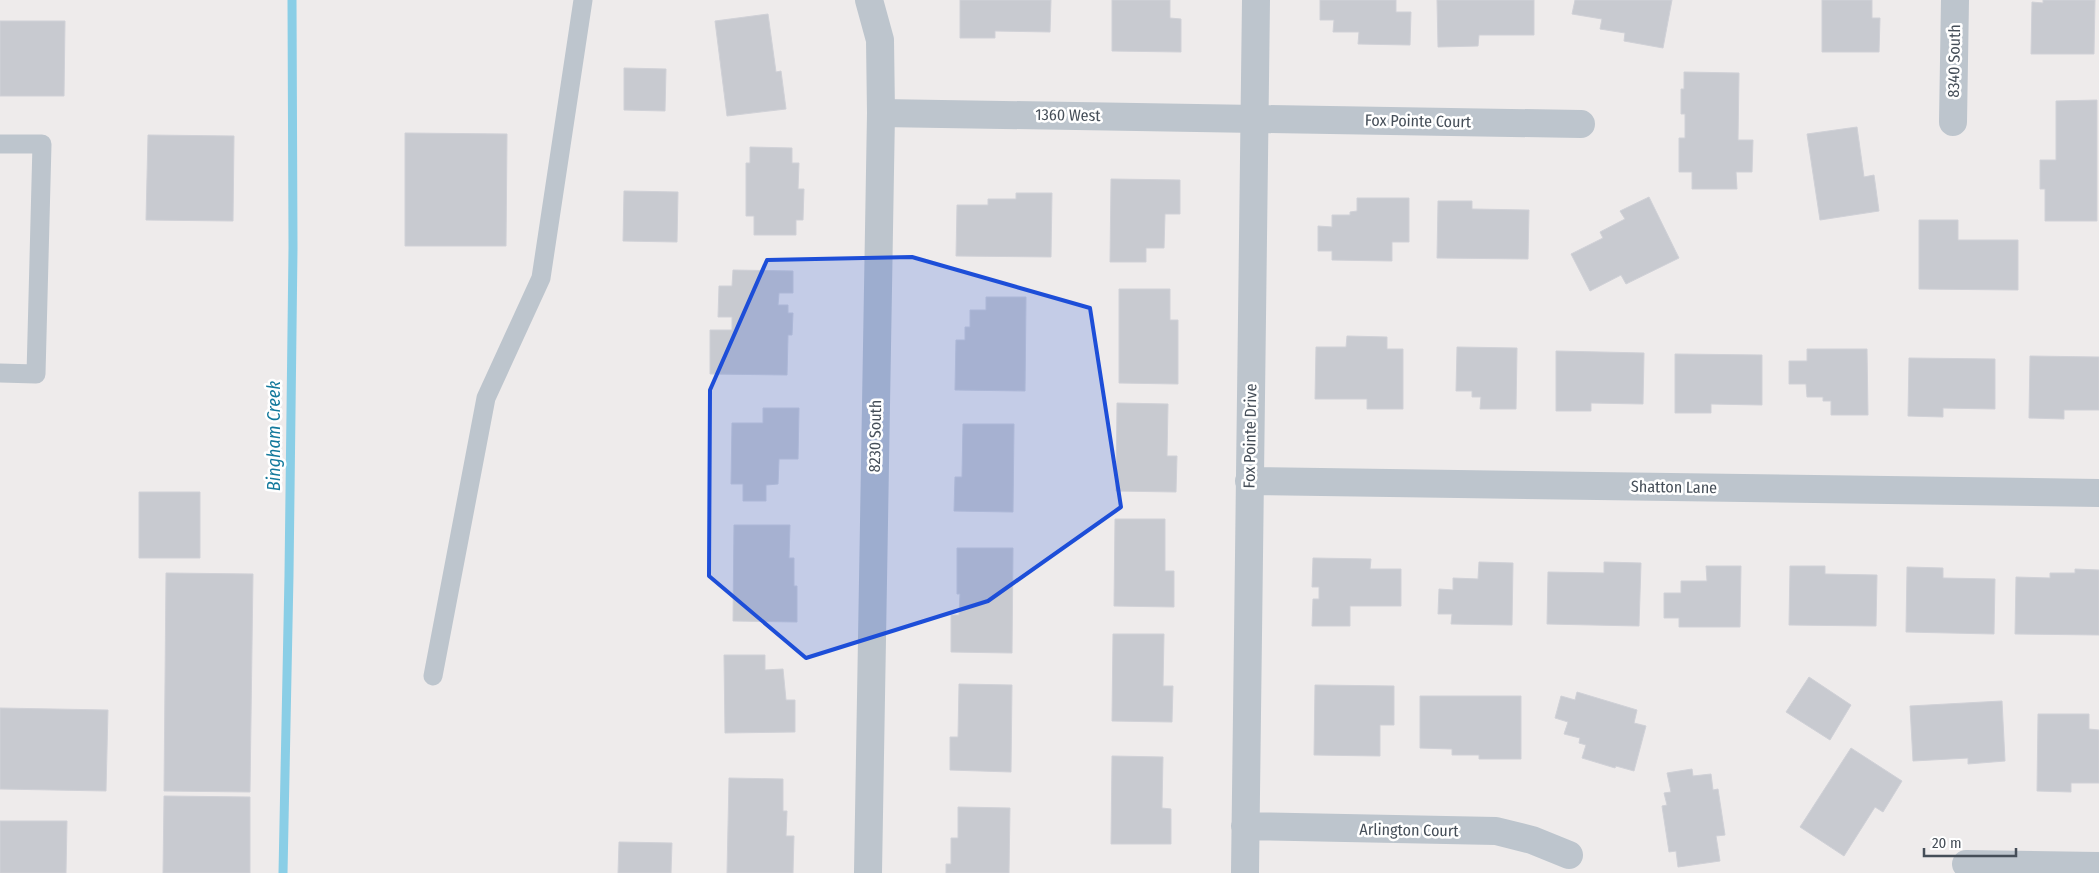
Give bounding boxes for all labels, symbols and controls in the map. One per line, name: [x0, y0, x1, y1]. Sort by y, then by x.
street label: 8340 South: [1944, 24, 1964, 98]
street label: 1360 West: [1035, 105, 1102, 125]
street label: Fox Pointe Court: [1365, 111, 1472, 131]
water label: Bingham Creek: [263, 381, 285, 491]
street label: Fox Pointe Drive: [1240, 383, 1260, 489]
street label: 8230 South: [865, 400, 885, 472]
street label: Shatton Lane: [1631, 477, 1717, 497]
street label: Arlington Court: [1359, 820, 1460, 840]
scale bar: [1924, 826, 2016, 858]
text: 20 m: [1932, 834, 1962, 852]

